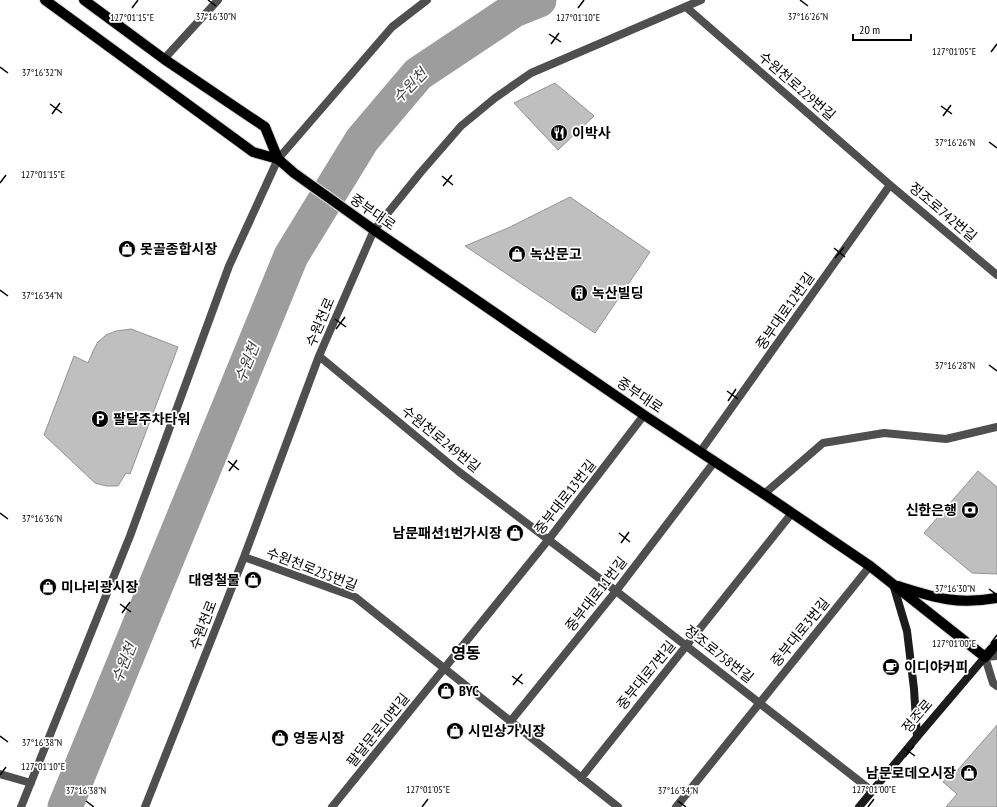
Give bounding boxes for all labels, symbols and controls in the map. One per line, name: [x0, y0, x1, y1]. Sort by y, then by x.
text: 37°16'30"N: [196, 10, 236, 23]
text: 37°16'26"N: [788, 10, 828, 23]
text: 127°01'15"E: [110, 11, 154, 24]
text: 127°01'10"E: [556, 11, 600, 24]
scale bar: [853, 16, 911, 42]
text: 20 m: [859, 22, 880, 37]
text: 127°01'05"E: [932, 45, 976, 58]
street label: 수원천로229번길: [755, 48, 839, 124]
water label: 수원천: [388, 63, 432, 107]
text: 37°16'32"N: [22, 66, 62, 79]
restaurant icon: 이박사: [549, 123, 569, 143]
place label: 이박사: [572, 124, 611, 142]
text: 37°16'26"N: [935, 136, 975, 149]
text: 127°01'15"E: [21, 168, 65, 181]
street label: 정조로742번길: [905, 178, 981, 246]
street label: 중부대로: [347, 190, 399, 234]
shop icon: 못골종합시장: [117, 239, 137, 259]
place label: 못골종합시장: [140, 240, 217, 258]
shop icon: 녹산문고: [507, 244, 527, 264]
place label: 녹산문고: [530, 245, 582, 263]
street label: 중부대로12번길: [752, 269, 818, 353]
building icon: 녹산빌딩: [569, 283, 589, 303]
place label: 녹산빌딩: [592, 284, 644, 302]
text: 37°16'34"N: [22, 289, 62, 302]
street label: 수원천로: [302, 295, 338, 349]
water label: 수원천: [230, 338, 264, 386]
text: 37°16'28"N: [935, 359, 975, 372]
street label: 중부대로: [614, 373, 666, 417]
street label: 수원천로249번길: [398, 402, 484, 476]
parking icon: 팔달주차타워: [90, 409, 110, 429]
place label: 팔달주차타워: [113, 410, 190, 428]
street label: 중부대로13번길: [530, 456, 600, 538]
bank icon: 신한은행: [960, 500, 980, 520]
place label: 신한은행: [905, 501, 957, 519]
text: 37°16'36"N: [22, 512, 62, 525]
shop icon: 남문패션1번가시장: [505, 523, 525, 543]
place label: 남문패션1번가시장: [392, 524, 502, 542]
street label: 수원천로255번길: [264, 543, 360, 595]
street label: 중부대로11번길: [561, 553, 631, 635]
shop icon: 대영철물: [243, 570, 263, 590]
place label: 대영철물: [188, 571, 240, 589]
shop icon: 미나리광시장: [38, 577, 58, 597]
place label: 미나리광시장: [61, 578, 138, 596]
text: 37°16'30"N: [935, 582, 975, 595]
street label: 중부대로3번길: [767, 594, 833, 670]
street label: 수원천로: [185, 598, 221, 652]
street label: 정조로758번길: [681, 621, 757, 687]
street label: 중부대로7번길: [613, 637, 679, 713]
text: 127°01'00"E: [932, 637, 976, 650]
water label: 수원천: [107, 638, 141, 686]
district label: 영동: [451, 643, 481, 663]
cafe icon: 이디야커피: [881, 657, 901, 677]
place label: 이디야커피: [904, 658, 968, 676]
shop icon: BYC: [436, 681, 456, 701]
place label: BYC: [459, 682, 479, 700]
street label: 팔달문로10번길: [343, 689, 413, 771]
street label: 정조로: [898, 695, 936, 737]
shop icon: 시민상가시장: [445, 721, 465, 741]
place label: 시민상가시장: [468, 722, 545, 740]
shop icon: 영동시장: [270, 728, 290, 748]
place label: 영동시장: [293, 729, 345, 747]
text: 37°16'38"N: [22, 736, 62, 749]
text: 127°01'10"E: [21, 760, 65, 773]
shop icon: 남문로데오시장: [959, 763, 979, 783]
place label: 남문로데오시장: [866, 764, 956, 782]
text: 127°01'05"E: [406, 783, 450, 796]
text: 127°01'00"E: [852, 783, 896, 796]
text: 37°16'38"N: [66, 784, 106, 797]
text: 37°16'34"N: [658, 784, 698, 797]

